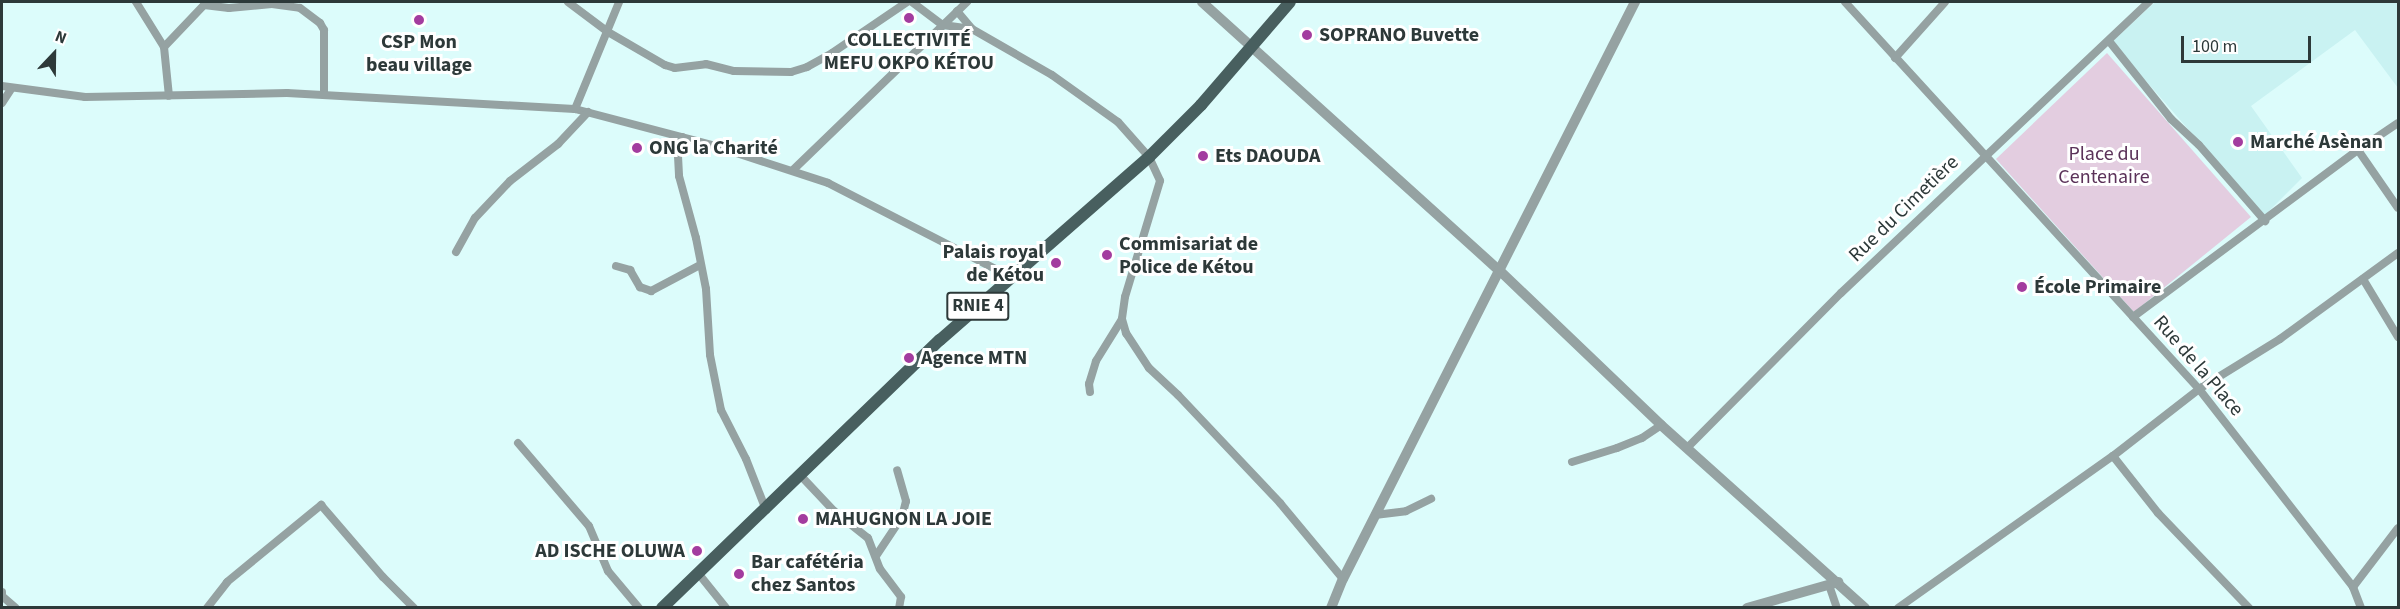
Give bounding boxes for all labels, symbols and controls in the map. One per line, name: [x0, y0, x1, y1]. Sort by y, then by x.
marker: COLLECTIVITÉ MEFU OKPO KÉTOU: [902, 11, 916, 25]
marker: CSP Mon beau village: [412, 13, 426, 27]
place label: SOPRANO Buvette: [1319, 23, 1479, 47]
north arrow: [24, 24, 84, 84]
scale bar: [2184, 24, 2314, 62]
text: N: [52, 25, 70, 49]
place label: COLLECTIVITÉ MEFU OKPO KÉTOU: [824, 28, 994, 75]
marker: SOPRANO Buvette: [1300, 28, 1314, 42]
place label: CSP Mon beau village: [366, 30, 472, 77]
text: 100 m: [2192, 34, 2237, 59]
place label: Marché Asènan: [2250, 130, 2383, 154]
marker: Marché Asènan: [2231, 135, 2245, 149]
place label: ONG la Charité: [649, 136, 778, 160]
marker: ONG la Charité: [630, 141, 644, 155]
park label: Place du Centenaire: [2058, 142, 2150, 189]
place label: Ets DAOUDA: [1215, 144, 1320, 168]
marker: Ets DAOUDA: [1196, 149, 1210, 163]
street label: Rue du Cimetière: [1844, 151, 1964, 267]
place label: Commisariat de Police de Kétou: [1119, 232, 1258, 279]
place label: Palais royal de Kétou: [943, 240, 1044, 287]
marker: Commisariat de Police de Kétou: [1100, 248, 1114, 262]
marker: Palais royal de Kétou: [1049, 256, 1063, 270]
place label: École Primaire: [2034, 275, 2161, 299]
marker: École Primaire: [2015, 280, 2029, 294]
road number: RNIE 4: [945, 291, 1011, 321]
street label: Rue de la Place: [2148, 311, 2248, 421]
place label: Agence MTN: [921, 346, 1027, 370]
marker: Agence MTN: [902, 351, 916, 365]
place label: MAHUGNON LA JOIE: [815, 507, 992, 531]
marker: MAHUGNON LA JOIE: [796, 512, 810, 526]
place label: AD ISCHE OLUWA: [535, 539, 685, 563]
marker: AD ISCHE OLUWA: [690, 544, 704, 558]
place label: Bar cafétéria chez Santos: [751, 550, 864, 597]
marker: Bar cafétéria chez Santos: [732, 567, 746, 581]

